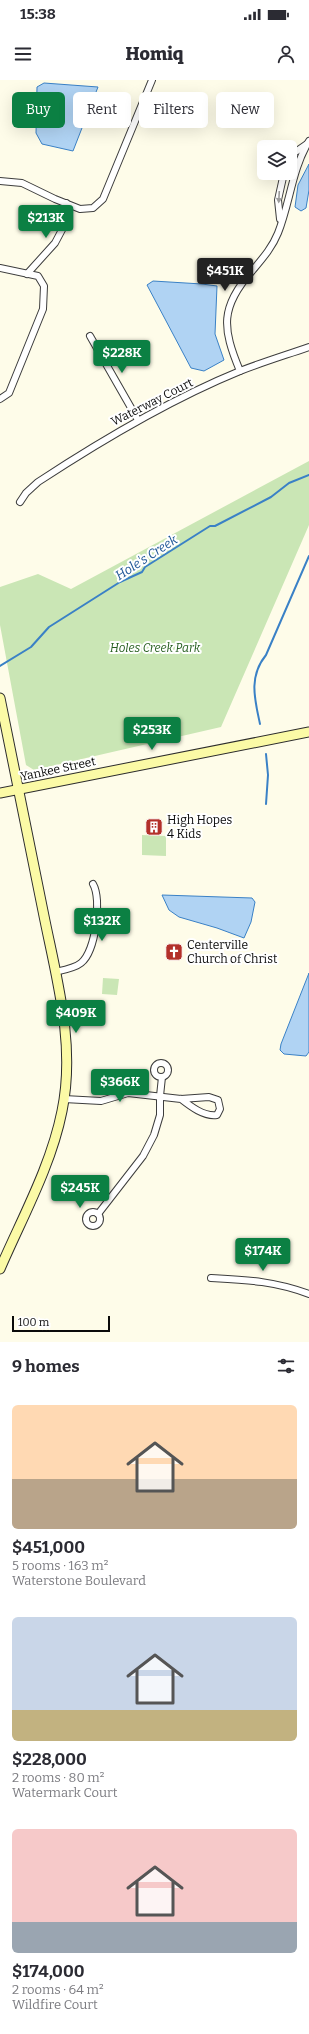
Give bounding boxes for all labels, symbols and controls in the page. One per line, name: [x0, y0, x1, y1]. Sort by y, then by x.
text: 15:38: [20, 5, 56, 23]
icon: menu: [12, 43, 34, 65]
text: Homiq: [125, 43, 184, 65]
icon: person: [275, 43, 297, 65]
chip: Buy: [12, 92, 65, 128]
chip: Rent: [73, 92, 131, 128]
chip: Filters: [139, 92, 208, 128]
chip: New: [216, 92, 274, 128]
map controls: [257, 140, 297, 180]
button: layers: [257, 140, 297, 180]
one-way arrow: [276, 191, 283, 204]
pin: $213K: [18, 205, 74, 239]
text: $213K: [27, 210, 65, 225]
pin: $451K: [197, 258, 253, 292]
text: $451K: [206, 263, 244, 278]
pin: $228K: [94, 340, 150, 374]
text: $228K: [102, 345, 142, 360]
street label: Waterway Court: [109, 375, 196, 429]
water label: Hole's Creek: [112, 531, 181, 583]
park label: Holes Creek Park: [110, 641, 201, 655]
pin: $253K: [124, 717, 180, 751]
text: $253K: [133, 722, 171, 737]
street label: Yankee Street: [19, 754, 98, 784]
place label: High Hopes 4 Kids: [167, 813, 233, 841]
building icon: High Hopes 4 Kids: [144, 817, 164, 837]
pin: $132K: [74, 908, 130, 942]
text: $132K: [83, 913, 121, 928]
place label: Centerville Church of Christ: [187, 938, 278, 966]
church icon: Centerville Church of Christ: [164, 942, 184, 962]
pin: $409K: [48, 1000, 104, 1034]
text: $409K: [55, 1005, 97, 1020]
pin: $366K: [92, 1069, 148, 1103]
text: $366K: [100, 1074, 140, 1089]
pin: $245K: [52, 1175, 108, 1209]
text: $245K: [60, 1180, 100, 1195]
pin: $174K: [235, 1238, 291, 1272]
text: $174K: [244, 1243, 282, 1258]
scale bar: [12, 1314, 110, 1333]
text: 100 m: [18, 1316, 49, 1329]
icon: filters: [275, 1355, 297, 1377]
text: 9 homes: [12, 1356, 80, 1377]
icon: home: [119, 1431, 191, 1503]
text: $451,000: [12, 1537, 85, 1558]
text: 5 rooms · 163 m²: [12, 1558, 108, 1573]
text: Waterstone Boulevard: [12, 1573, 146, 1588]
icon: home: [119, 1643, 191, 1715]
text: $228,000: [12, 1749, 87, 1770]
text: 2 rooms · 80 m²: [12, 1770, 104, 1785]
text: Watermark Court: [12, 1785, 118, 1800]
icon: home: [119, 1855, 191, 1927]
text: $174,000: [12, 1961, 84, 1982]
text: 2 rooms · 64 m²: [12, 1982, 104, 1997]
text: Wildfire Court: [12, 1997, 98, 2012]

